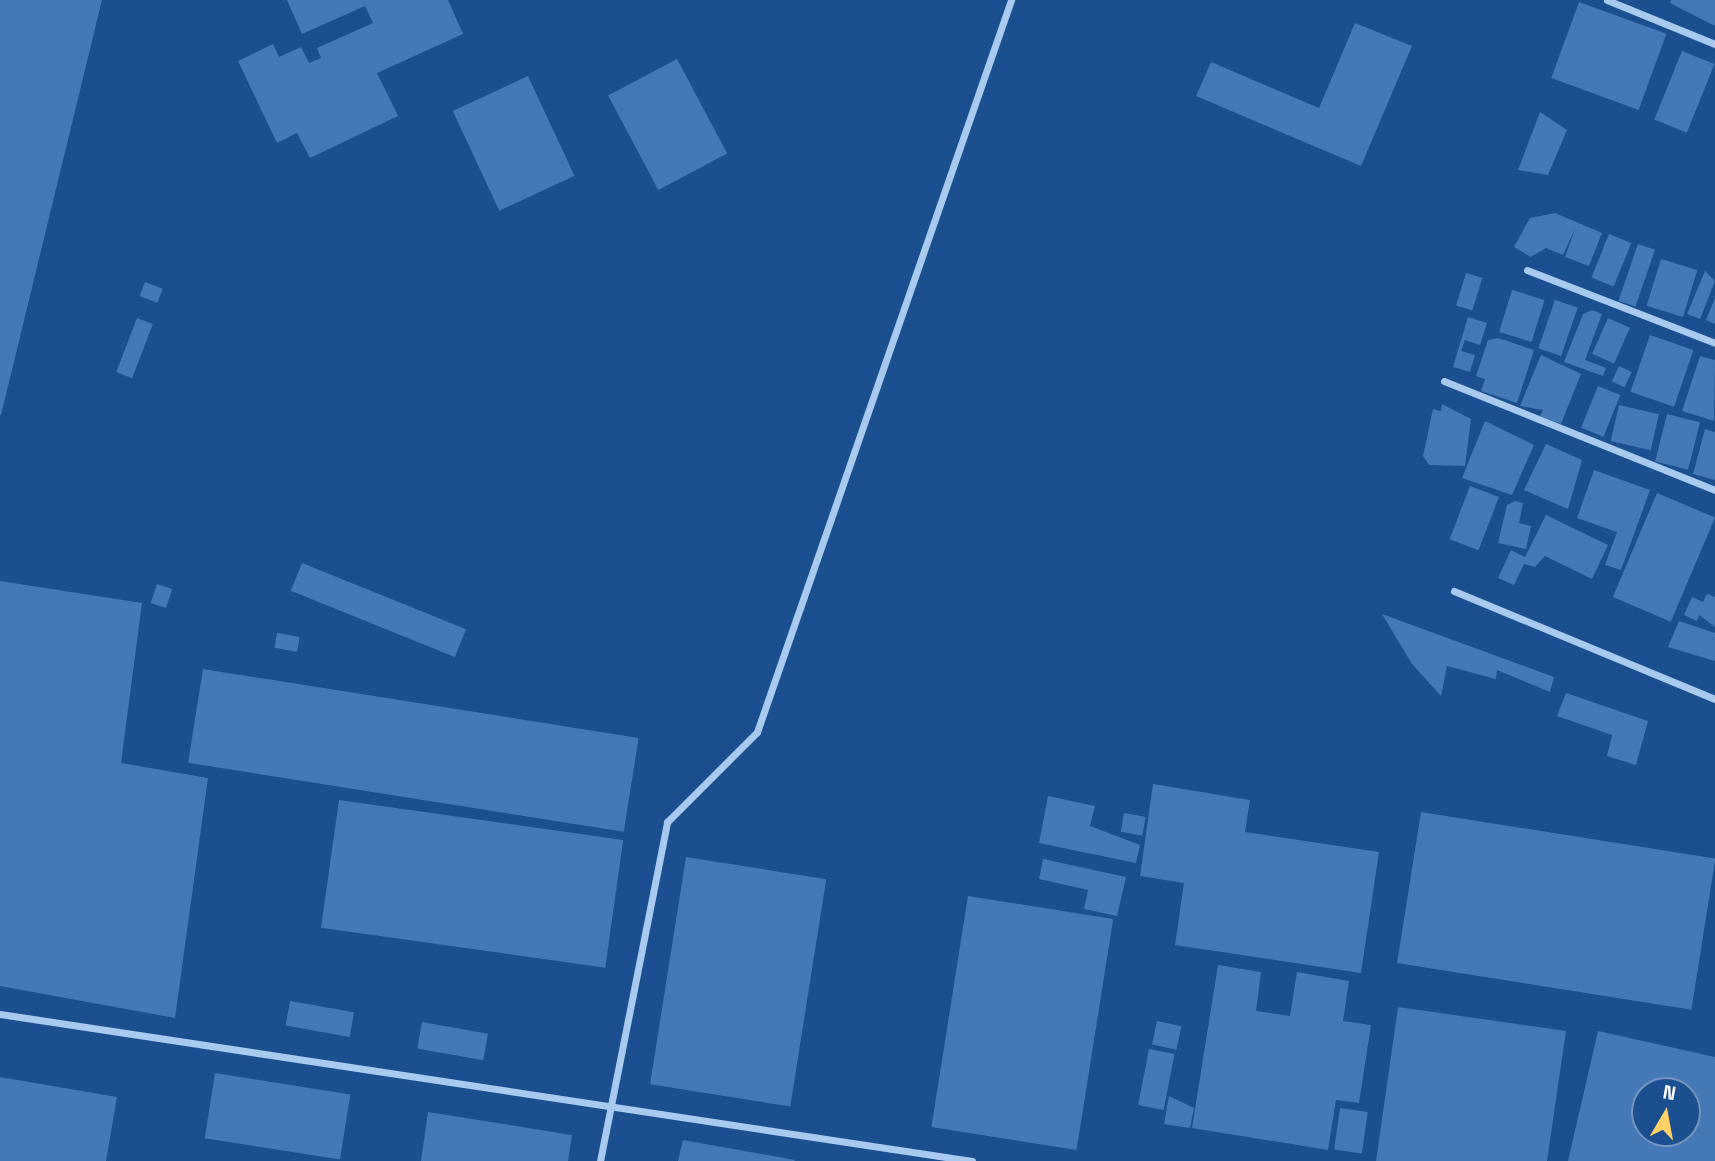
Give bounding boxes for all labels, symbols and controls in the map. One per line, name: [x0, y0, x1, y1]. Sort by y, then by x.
north arrow: [1631, 1077, 1701, 1147]
text: N: [1661, 1079, 1678, 1106]

